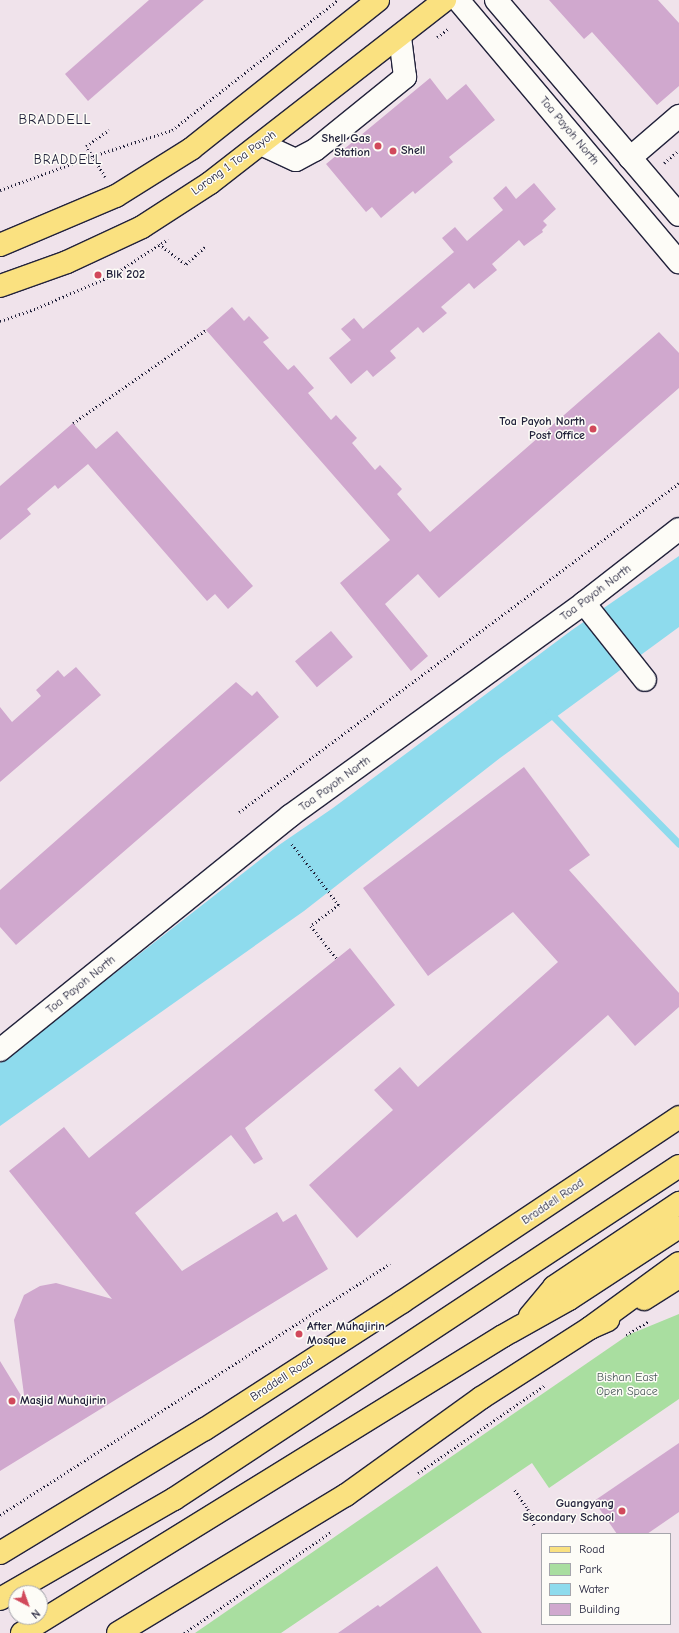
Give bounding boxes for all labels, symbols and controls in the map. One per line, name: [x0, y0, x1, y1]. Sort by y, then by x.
street label: Toa Payoh North: [536, 94, 602, 168]
district label: BRADDELL: [18, 112, 92, 128]
street label: Lorong 1 Toa Payoh: [189, 128, 279, 198]
place label: Shell Gas Station: [322, 132, 370, 160]
marker: Shell Gas Station: [373, 141, 383, 151]
place label: Shell: [401, 144, 425, 158]
marker: Shell: [388, 146, 398, 156]
district label: BRADDELL: [34, 152, 102, 168]
place label: Blk 202: [106, 268, 145, 282]
marker: Blk 202: [93, 270, 103, 280]
place label: Toa Payoh North Post Office: [499, 415, 585, 443]
marker: Toa Payoh North Post Office: [588, 424, 598, 434]
street label: Toa Payoh North: [558, 562, 634, 624]
street label: Toa Payoh North: [296, 753, 374, 815]
street label: Toa Payoh North: [43, 953, 119, 1017]
street label: Braddell Road: [519, 1176, 587, 1228]
place label: After Muhajirin Mosque: [307, 1320, 385, 1348]
marker: After Muhajirin Mosque: [294, 1329, 304, 1339]
street label: Braddell Road: [248, 1353, 316, 1405]
park label: Bishan East Open Space: [596, 1371, 658, 1399]
place label: Masjid Muhajirin: [20, 1394, 106, 1408]
marker: Masjid Muhajirin: [7, 1396, 17, 1406]
place label: Guangyang Secondary School: [522, 1497, 614, 1525]
marker: Guangyang Secondary School: [617, 1506, 627, 1516]
legend: [541, 1533, 671, 1625]
text: Road: [579, 1542, 605, 1556]
text: Park: [579, 1562, 602, 1576]
text: Water: [579, 1582, 609, 1596]
north arrow: [8, 1585, 48, 1625]
text: Building: [579, 1602, 620, 1616]
text: N: [29, 1606, 43, 1621]

